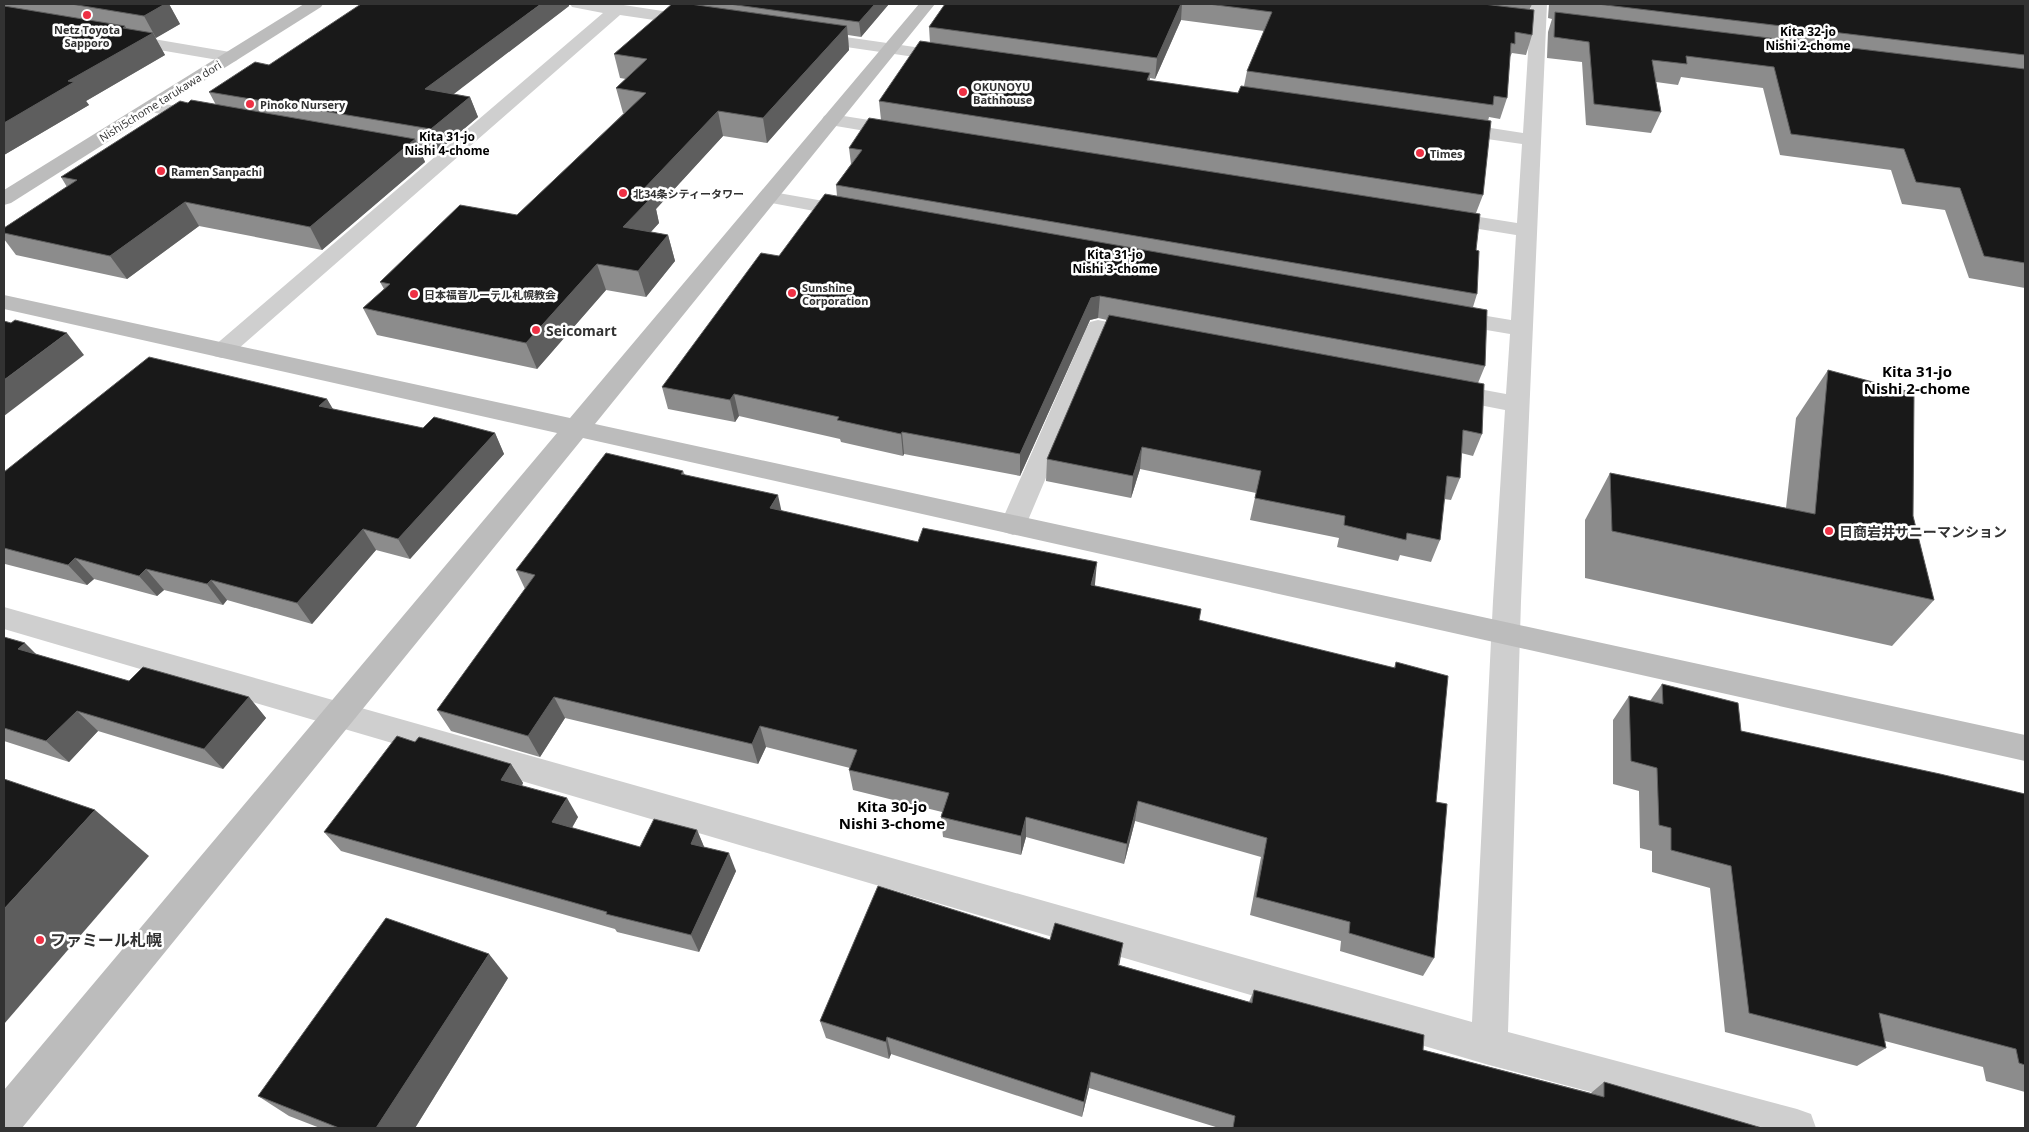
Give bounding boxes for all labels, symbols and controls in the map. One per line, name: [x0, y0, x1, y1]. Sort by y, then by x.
marker: Netz Toyota Sapporo: [81, 9, 93, 21]
place label: Netz Toyota Sapporo: [54, 22, 120, 50]
district label: Kita 32-jo Nishi 2-chome: [1765, 23, 1851, 54]
street label: Nishi5chome tarukawa dori: [96, 57, 224, 145]
place label: OKUNOYU Bathhouse: [973, 79, 1033, 107]
marker: OKUNOYU Bathhouse: [957, 86, 969, 98]
place label: Pinoko Nursery: [260, 97, 346, 112]
marker: Pinoko Nursery: [244, 98, 256, 110]
district label: Kita 31-jo Nishi 4-chome: [404, 128, 490, 159]
place label: Times: [1430, 146, 1463, 161]
marker: Times: [1414, 147, 1426, 159]
place label: Ramen Sanpachi: [171, 164, 262, 179]
marker: Ramen Sanpachi: [155, 165, 167, 177]
place label: 北34条シティータワー: [633, 186, 744, 201]
marker: 北34条シティータワー: [617, 187, 629, 199]
district label: Kita 31-jo Nishi 3-chome: [1072, 246, 1158, 277]
place label: Sunshine Corporation: [802, 280, 868, 308]
place label: 日本福音ルーテル札幌教会: [424, 287, 556, 302]
marker: Sunshine Corporation: [786, 287, 798, 299]
marker: 日本福音ルーテル札幌教会: [408, 288, 420, 300]
place label: Seicomart: [546, 321, 617, 340]
marker: Seicomart: [530, 324, 542, 336]
district label: Kita 31-jo Nishi 2-chome: [1864, 361, 1970, 398]
place label: 日商岩井サニーマンション: [1839, 522, 2007, 541]
marker: 日商岩井サニーマンション: [1823, 525, 1835, 537]
district label: Kita 30-jo Nishi 3-chome: [839, 796, 945, 833]
place label: ファミール札幌: [50, 929, 162, 951]
marker: ファミール札幌: [34, 934, 46, 946]

